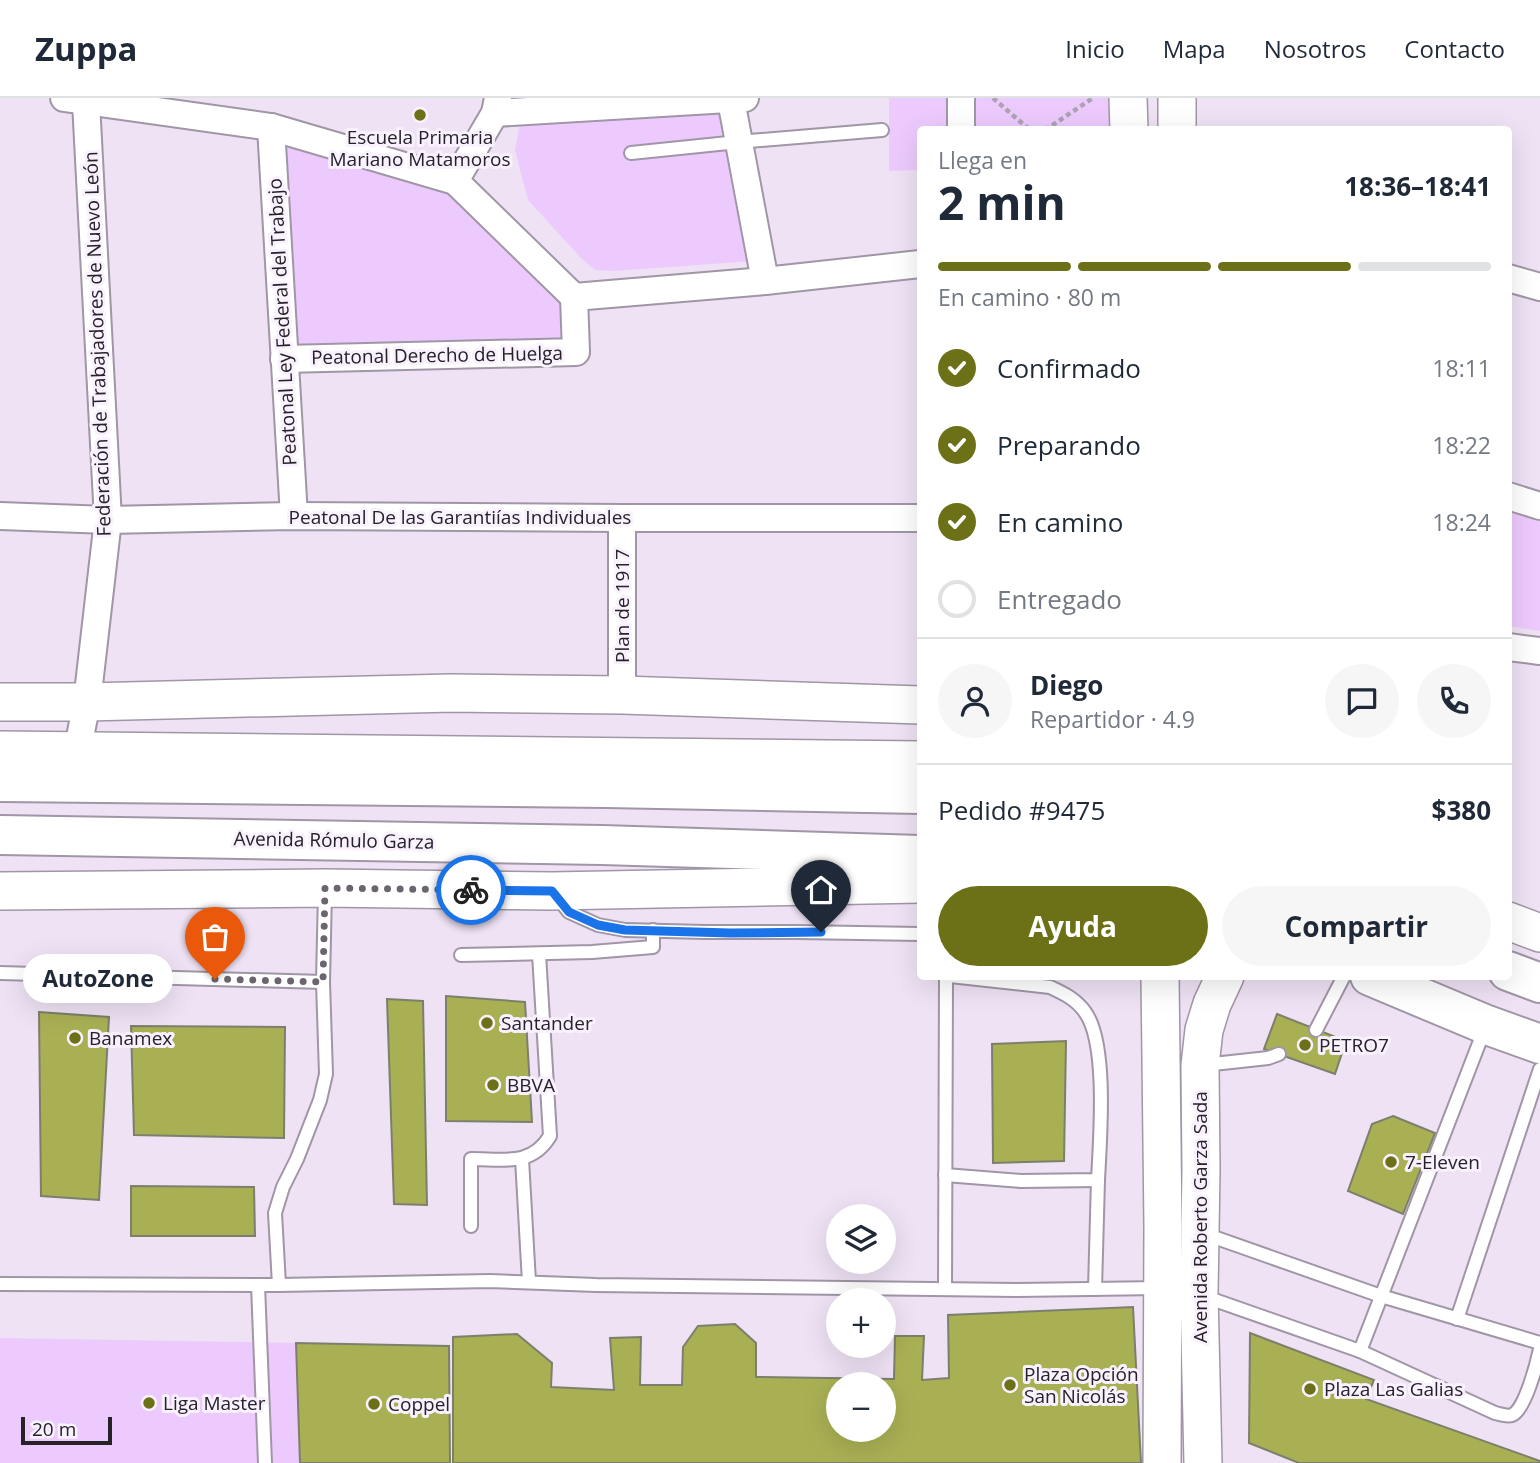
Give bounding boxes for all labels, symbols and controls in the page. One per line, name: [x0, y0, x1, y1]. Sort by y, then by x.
text: Zuppa: [35, 26, 138, 71]
text: Inicio: [1065, 32, 1125, 65]
text: Mapa: [1163, 32, 1226, 65]
text: Nosotros: [1264, 32, 1366, 65]
text: Contacto: [1404, 32, 1505, 65]
marker: Escuela Primaria Mariano Matamoros: [412, 107, 428, 123]
place label: Escuela Primaria Mariano Matamoros: [329, 124, 511, 172]
text: Llega en: [938, 144, 1027, 176]
street label: Federación de Trabajadores de Nuevo León: [77, 151, 117, 537]
text: 18:36–18:41: [1344, 168, 1491, 204]
text: 2 min: [938, 171, 1066, 233]
street label: Peatonal Ley Federal del Trabajo: [261, 178, 303, 466]
text: En camino · 80 m: [938, 281, 1121, 313]
street label: Peatonal Derecho de Huelga: [311, 340, 563, 370]
icon: check: [938, 349, 976, 387]
text: Confirmado: [997, 350, 1141, 386]
text: 18:11: [1432, 352, 1491, 384]
icon: check: [938, 426, 976, 464]
text: Preparando: [997, 427, 1141, 463]
text: 18:22: [1432, 429, 1491, 461]
icon: check: [938, 503, 976, 541]
street label: Peatonal De las Garantiías Individuales: [289, 504, 631, 530]
text: En camino: [997, 504, 1123, 540]
text: 18:24: [1432, 506, 1491, 538]
street label: Plan de 1917: [609, 549, 635, 663]
text: Entregado: [997, 581, 1122, 617]
button: person: [938, 664, 1012, 738]
button: chat: [1325, 664, 1399, 738]
button: phone: [1417, 664, 1491, 738]
text: Diego: [1030, 667, 1103, 703]
text: Repartidor · 4.9: [1030, 703, 1195, 735]
text: Pedido #9475: [938, 792, 1105, 828]
text: $380: [1432, 792, 1491, 828]
street label: Avenida Rómulo Garza: [233, 825, 435, 855]
courier: [436, 855, 506, 925]
pin: [791, 860, 851, 932]
icon: bike: [452, 871, 490, 909]
icon: home: [802, 871, 840, 909]
button: Ayuda: [938, 886, 1208, 966]
button: Compartir: [1222, 886, 1491, 966]
pin: [185, 907, 245, 979]
icon: bag: [196, 918, 234, 956]
callout: AutoZone: [23, 954, 173, 1004]
text: AutoZone: [42, 962, 154, 994]
place label: Santander: [501, 1010, 593, 1036]
marker: Santander: [479, 1015, 495, 1031]
place label: Banamex: [89, 1025, 172, 1051]
marker: Banamex: [67, 1030, 83, 1046]
place label: PETRO7: [1319, 1032, 1389, 1058]
marker: PETRO7: [1297, 1037, 1313, 1053]
place label: BBVA: [507, 1072, 555, 1098]
marker: BBVA: [485, 1077, 501, 1093]
street label: Avenida Roberto Garza Sada: [1187, 1091, 1213, 1343]
place label: 7-Eleven: [1405, 1149, 1480, 1175]
marker: 7-Eleven: [1383, 1154, 1399, 1170]
map controls: [826, 1204, 896, 1442]
button: layers: [826, 1204, 896, 1274]
button: +: [826, 1288, 896, 1358]
place label: Plaza Opción San Nicolás: [1024, 1361, 1139, 1409]
button: −: [826, 1372, 896, 1442]
place label: Plaza Las Galias: [1324, 1376, 1463, 1402]
marker: Plaza Opción San Nicolás: [1002, 1377, 1018, 1393]
marker: Plaza Las Galias: [1302, 1381, 1318, 1397]
place label: Liga Master: [163, 1390, 266, 1416]
place label: Coppel: [388, 1391, 450, 1417]
marker: Liga Master: [141, 1395, 157, 1411]
marker: Coppel: [366, 1396, 382, 1412]
scale bar: [21, 1414, 112, 1446]
text: 20 m: [32, 1416, 76, 1442]

